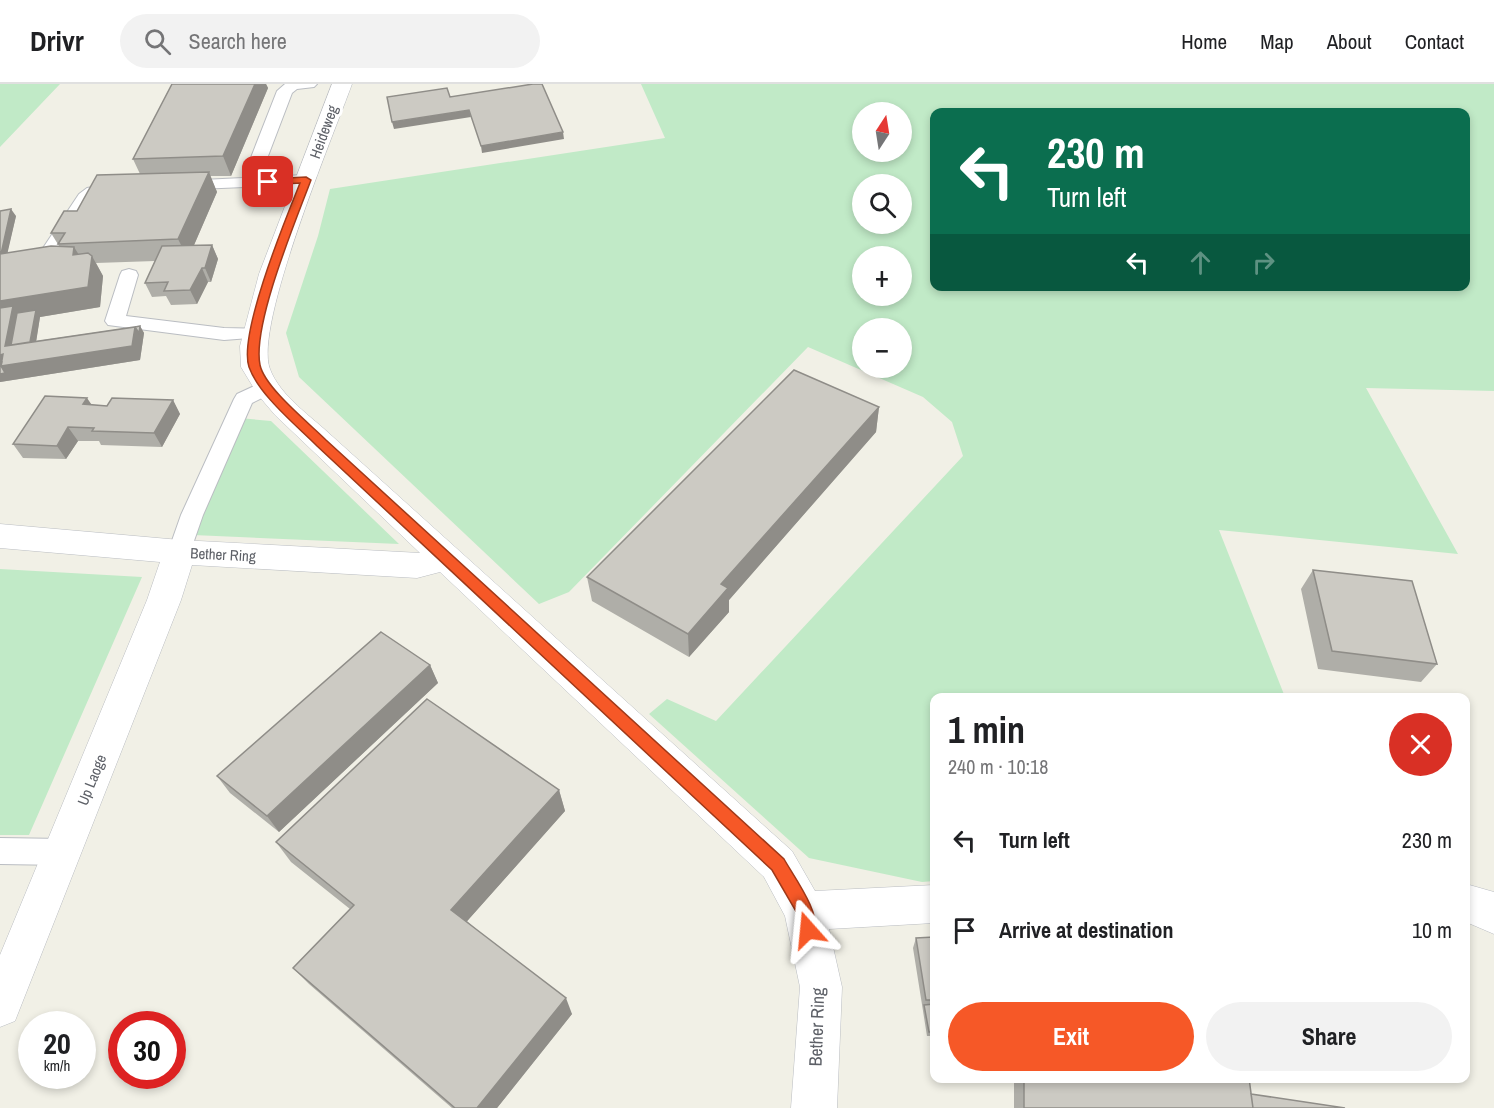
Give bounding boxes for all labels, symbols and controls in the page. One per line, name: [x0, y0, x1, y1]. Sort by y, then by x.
search box: [120, 14, 540, 68]
text: Drivr: [30, 22, 84, 60]
icon: search: [141, 25, 174, 58]
text: Search here: [189, 26, 287, 56]
text: Home: [1181, 27, 1227, 56]
text: Map: [1260, 27, 1294, 56]
text: About: [1327, 27, 1372, 56]
text: Contact: [1405, 27, 1464, 56]
street label: Heideweg: [304, 102, 343, 161]
north arrow: [852, 102, 912, 162]
map controls: [852, 102, 912, 378]
text: 230 m: [1047, 125, 1145, 181]
icon: left: [948, 132, 1026, 210]
pin: [242, 156, 293, 207]
icon: arrive: [251, 165, 284, 198]
button: search: [852, 174, 912, 234]
text: Turn left: [1047, 179, 1126, 215]
button: +: [852, 246, 912, 306]
icon: left: [1121, 246, 1154, 279]
icon: ahead: [1184, 246, 1217, 279]
icon: right: [1247, 246, 1280, 279]
button: −: [852, 318, 912, 378]
street label: Bether Ring: [190, 542, 257, 567]
text: 1 min: [948, 706, 1025, 754]
button: close: [1389, 713, 1452, 776]
street label: Up Laoge: [72, 751, 111, 808]
text: 240 m · 10:18: [948, 753, 1048, 780]
icon: left: [948, 824, 981, 857]
text: Turn left: [999, 825, 1070, 855]
text: 230 m: [1402, 825, 1452, 855]
position arrow: [776, 898, 840, 962]
icon: arrive: [948, 914, 981, 947]
text: Arrive at destination: [999, 915, 1173, 945]
text: 10 m: [1412, 915, 1452, 945]
street label: Bether Ring: [803, 986, 830, 1067]
button: Exit: [948, 1002, 1194, 1071]
button: Share: [1206, 1002, 1452, 1071]
speed limit sign: 30: [108, 1011, 186, 1089]
text: 20: [43, 1023, 71, 1063]
text: km/h: [44, 1055, 70, 1076]

